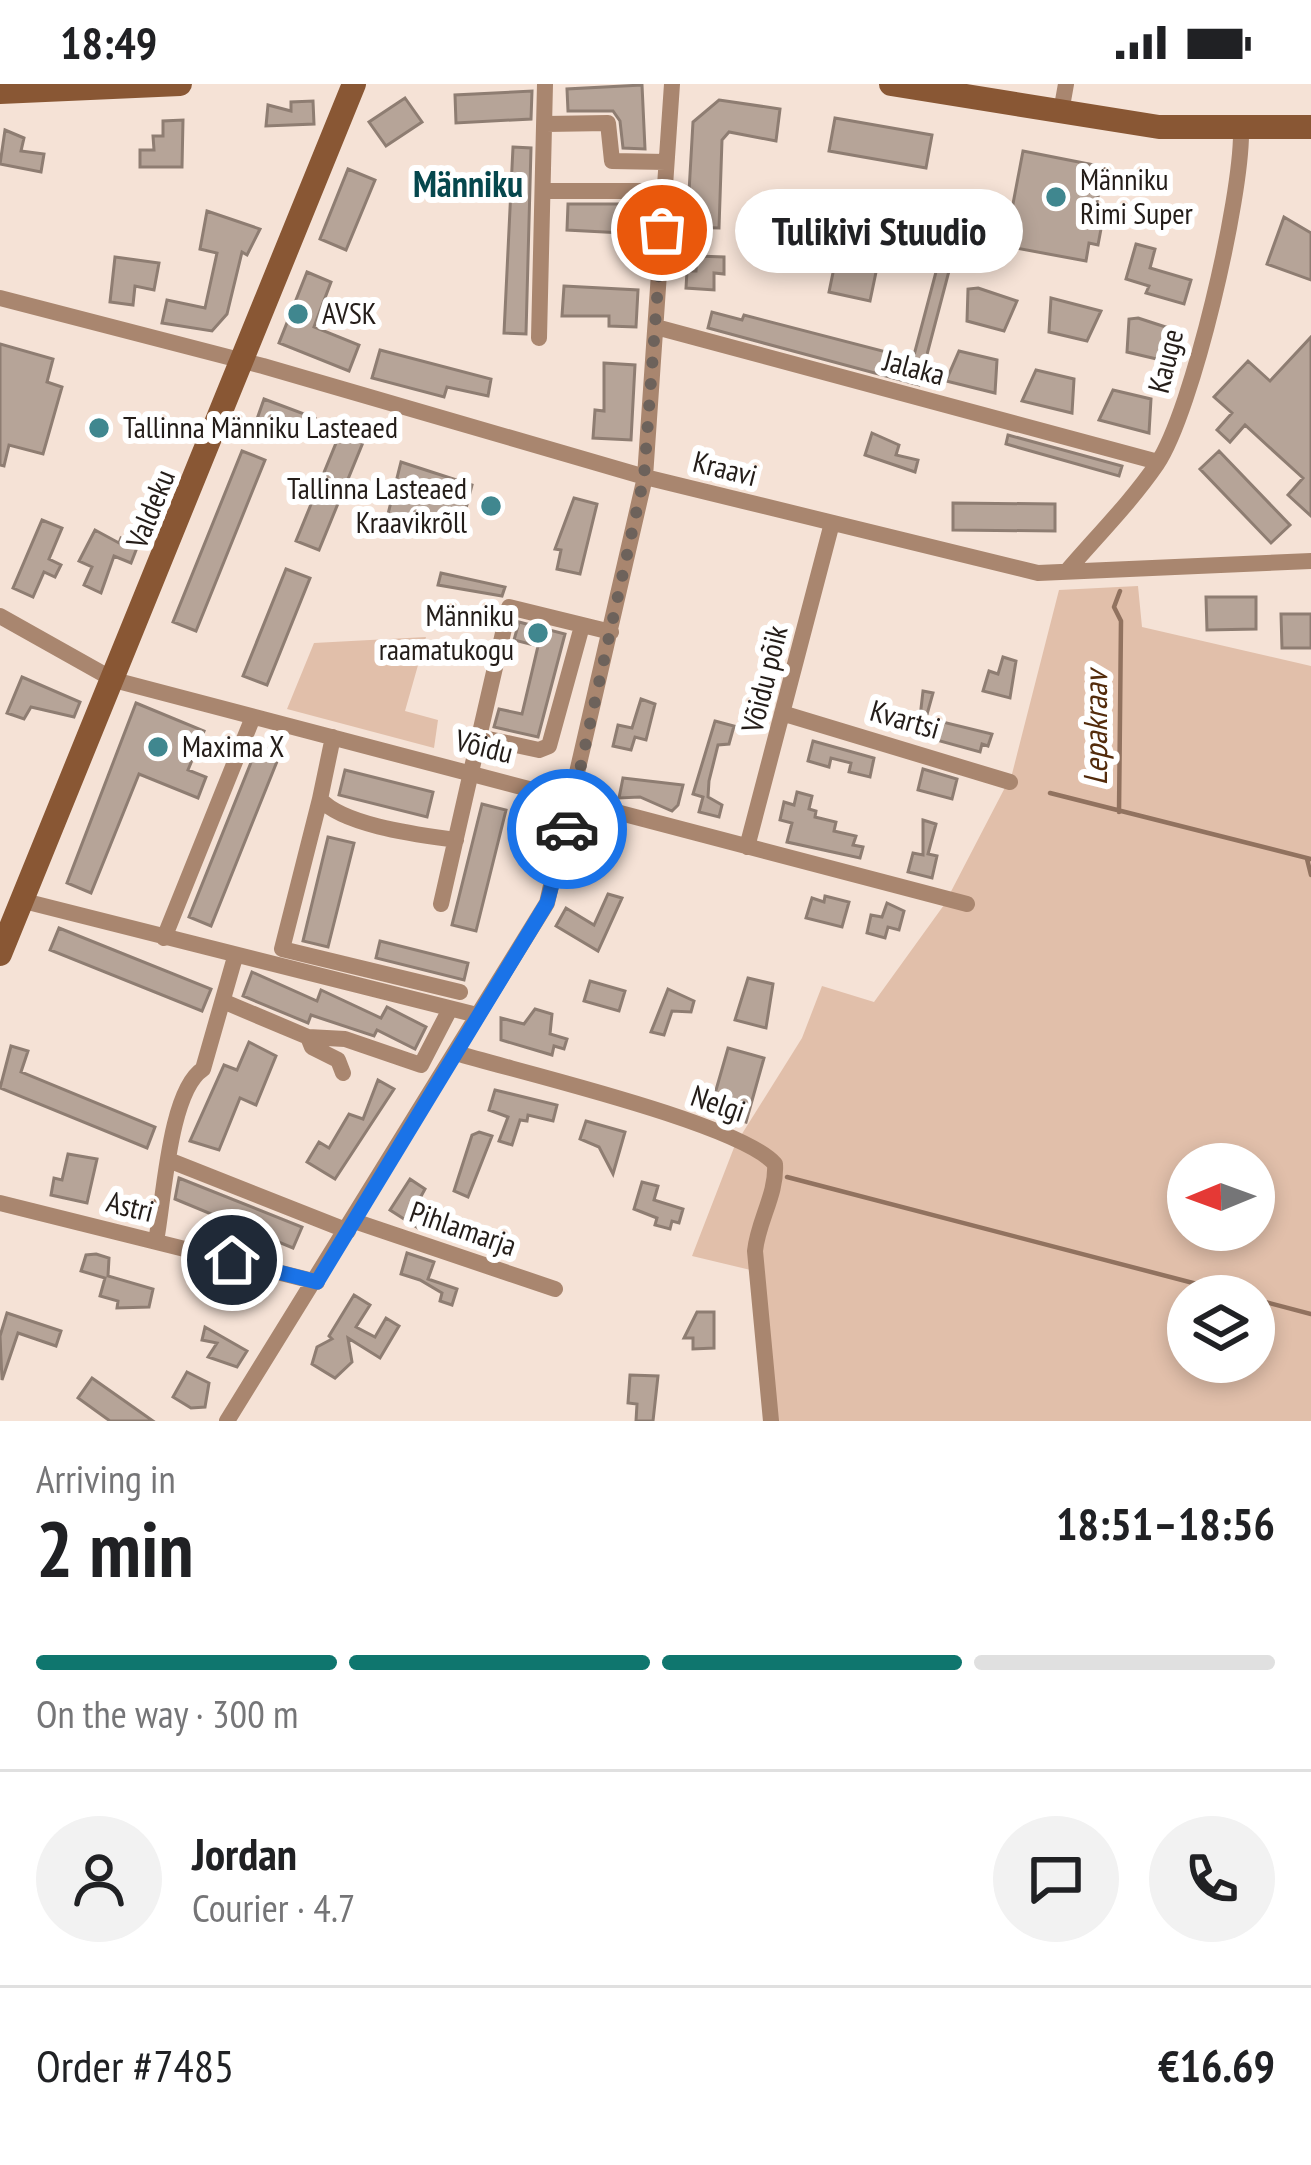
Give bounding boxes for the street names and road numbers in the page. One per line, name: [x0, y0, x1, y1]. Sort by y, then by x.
street label: Kauge: [1138, 325, 1191, 397]
street label: Jalaka: [878, 339, 949, 393]
street label: Kraavi: [689, 441, 761, 494]
street label: Valdeku: [116, 463, 183, 555]
street label: Võidu põik: [731, 621, 796, 737]
street label: Kvartsi: [866, 690, 945, 747]
street label: Võidu: [450, 719, 517, 771]
street label: Nelgi: [686, 1075, 751, 1130]
street label: Astri: [103, 1181, 158, 1230]
street label: Pihlamarja: [405, 1191, 522, 1264]

